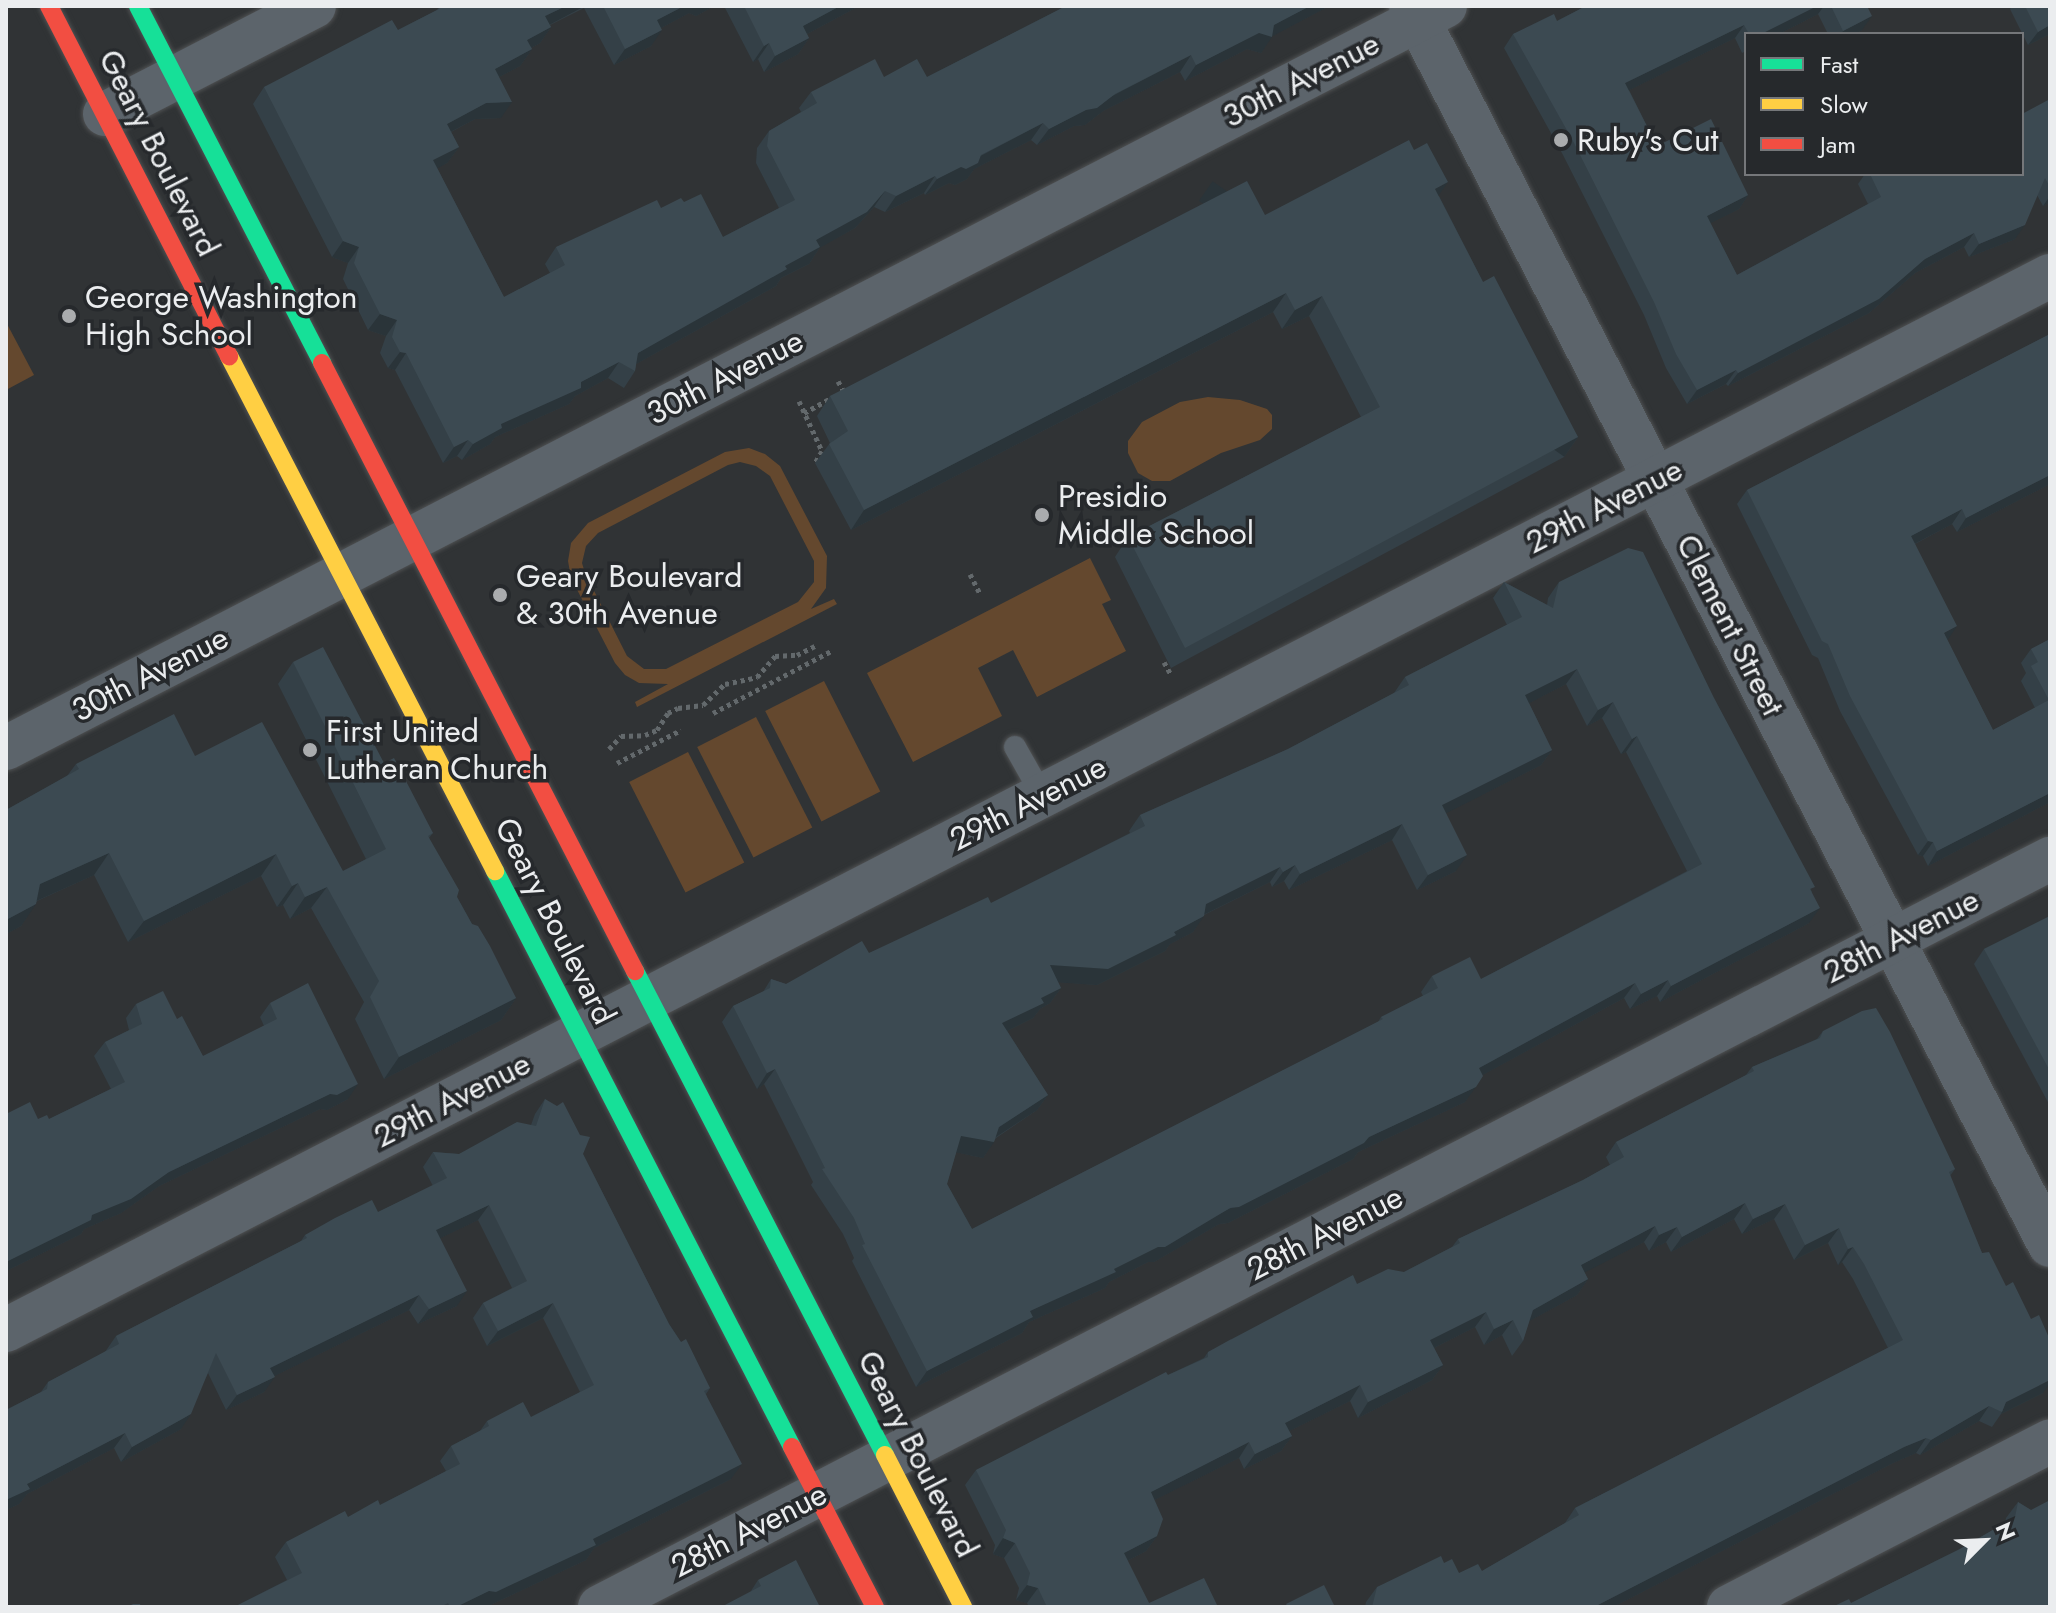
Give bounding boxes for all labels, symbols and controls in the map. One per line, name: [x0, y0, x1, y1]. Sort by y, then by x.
street label: 30th Avenue: [1216, 24, 1386, 136]
legend: [1744, 32, 2024, 176]
street label: Geary Boulevard: [90, 43, 228, 263]
text: Fast: [1820, 47, 1858, 82]
text: Slow: [1820, 87, 1868, 122]
place label: Ruby's Cut: [1577, 121, 1718, 159]
text: Jam: [1820, 127, 1856, 162]
marker: Ruby's Cut: [1552, 131, 1570, 149]
place label: George Washington High School: [85, 279, 357, 354]
marker: George Washington High School: [60, 307, 78, 325]
street label: 30th Avenue: [640, 321, 810, 433]
street label: 29th Avenue: [1519, 450, 1689, 562]
place label: Presidio Middle School: [1058, 478, 1254, 553]
marker: Presidio Middle School: [1033, 506, 1051, 524]
street label: Clement Street: [1668, 528, 1792, 722]
place label: Geary Boulevard & 30th Avenue: [516, 558, 742, 633]
marker: Geary Boulevard & 30th Avenue: [491, 586, 509, 604]
street label: 30th Avenue: [65, 618, 235, 730]
place label: First United Lutheran Church: [326, 713, 548, 788]
marker: First United Lutheran Church: [301, 741, 319, 759]
street label: 29th Avenue: [943, 747, 1113, 859]
street label: Geary Boulevard: [486, 811, 624, 1031]
street label: 28th Avenue: [1817, 880, 1985, 992]
street label: 29th Avenue: [367, 1044, 537, 1156]
street label: 28th Avenue: [1241, 1177, 1409, 1289]
street label: Geary Boulevard: [849, 1344, 987, 1564]
street label: 28th Avenue: [665, 1474, 833, 1586]
north arrow: [1944, 1501, 2024, 1581]
text: N: [1988, 1517, 2024, 1546]

